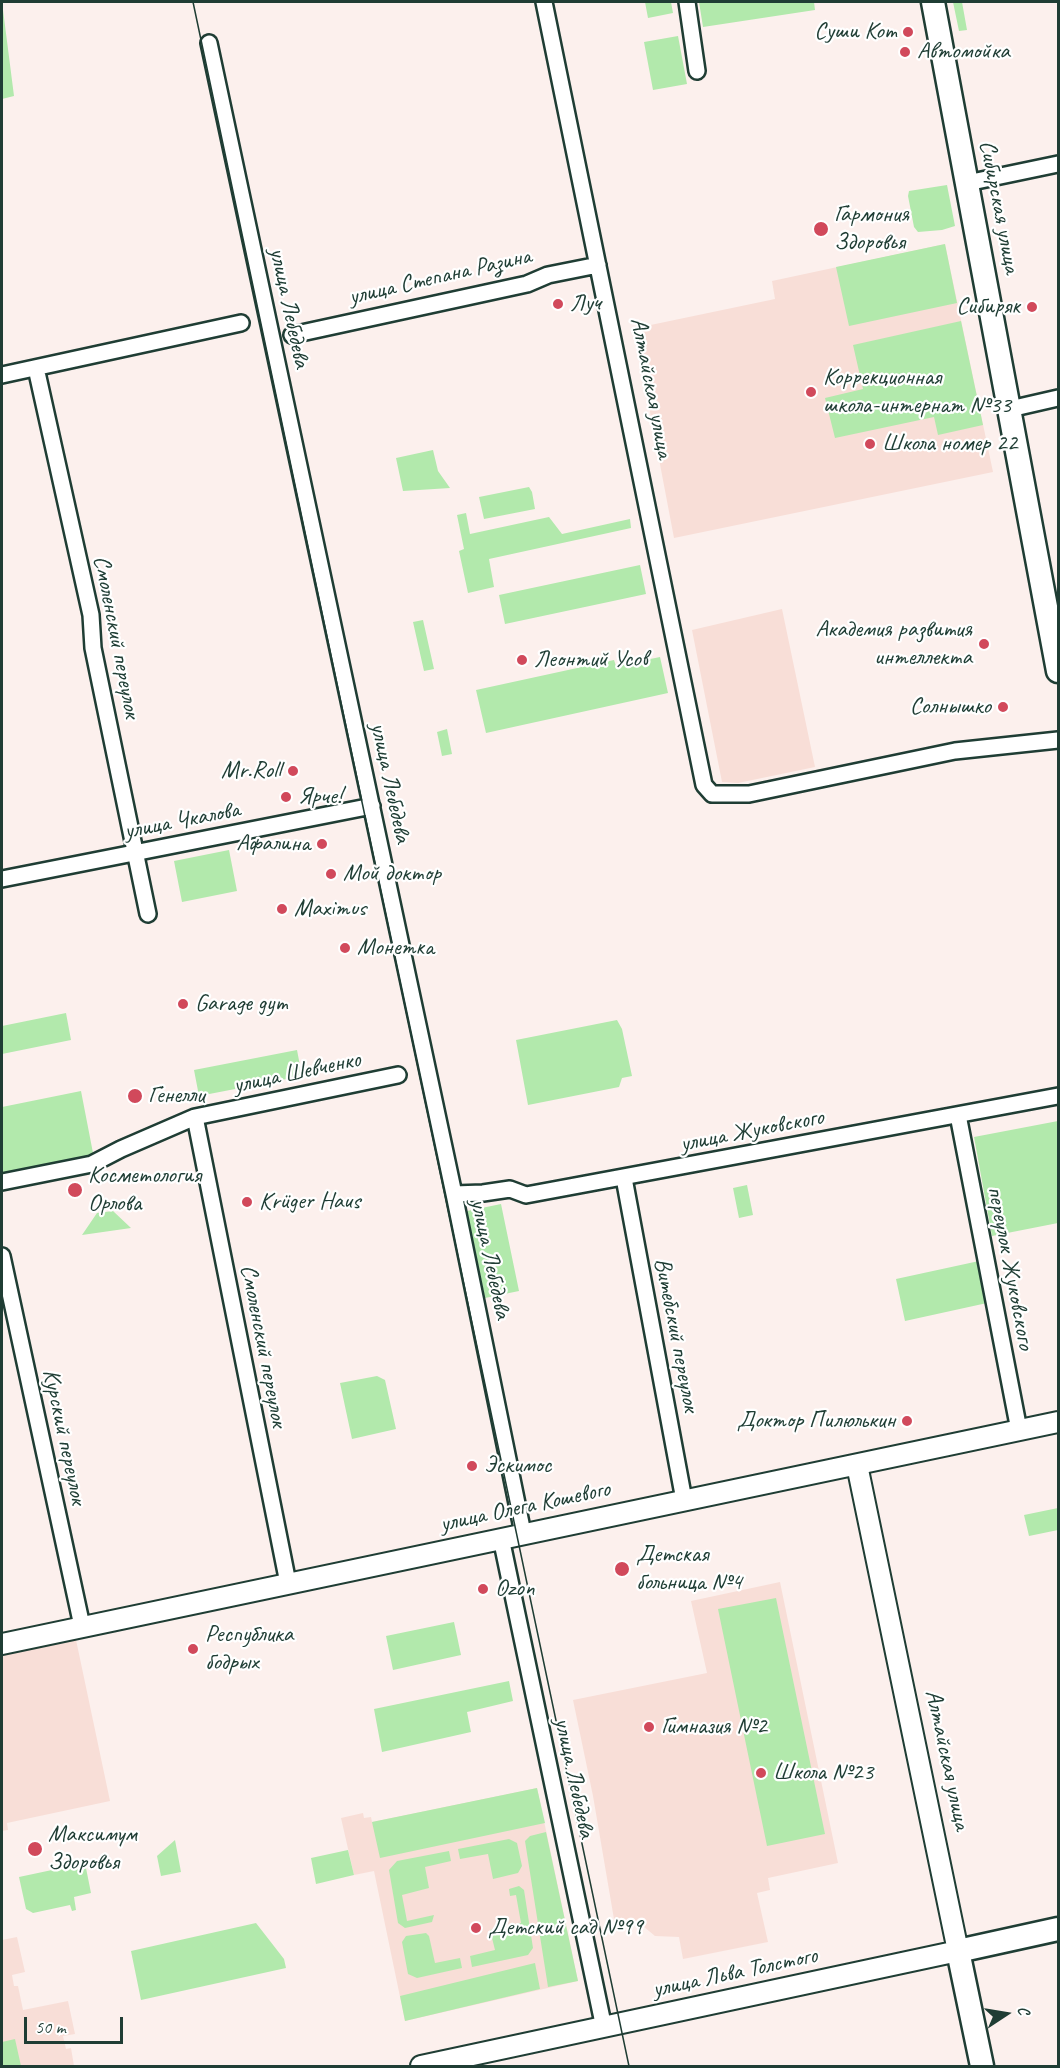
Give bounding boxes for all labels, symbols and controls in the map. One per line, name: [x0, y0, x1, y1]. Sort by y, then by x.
place label: Суши Кот: [814, 18, 896, 46]
marker: Суши Кот: [901, 25, 915, 39]
place label: Автомойка: [917, 38, 1010, 66]
marker: Автомойка: [898, 45, 912, 59]
street label: Сибирская улица: [972, 138, 1026, 276]
place label: Гармония Здоровья: [834, 201, 909, 257]
marker: Гармония Здоровья: [812, 220, 830, 238]
street label: улица Степана Разина: [346, 242, 534, 312]
street label: улица Лебедева: [262, 245, 316, 371]
place label: Луч: [570, 290, 601, 318]
place label: Сибиряк: [956, 293, 1020, 321]
marker: Луч: [551, 297, 565, 311]
marker: Сибиряк: [1025, 300, 1039, 314]
street label: Алтайская улица: [623, 315, 679, 461]
place label: Коррекционная школа-интернат №33: [823, 364, 1011, 420]
marker: Коррекционная школа-интернат №33: [804, 385, 818, 399]
place label: Школа номер 22: [882, 430, 1017, 458]
marker: Школа номер 22: [863, 437, 877, 451]
street label: Смоленский переулок: [86, 553, 146, 721]
place label: Академия развития интеллекта: [815, 616, 972, 672]
marker: Академия развития интеллекта: [977, 637, 991, 651]
place label: Леонтий Усов: [534, 646, 648, 674]
marker: Леонтий Усов: [515, 653, 529, 667]
place label: Солнышко: [910, 693, 991, 721]
marker: Солнышко: [996, 700, 1010, 714]
street label: улица Лебедева: [363, 720, 417, 846]
place label: Mr.Roll: [221, 757, 281, 785]
marker: Mr.Roll: [286, 764, 300, 778]
place label: Ярче!: [298, 783, 342, 811]
marker: Ярче!: [279, 790, 293, 804]
street label: улица Чкалова: [122, 796, 242, 846]
place label: Афалина: [236, 830, 310, 858]
marker: Афалина: [315, 837, 329, 851]
place label: Мой доктор: [343, 860, 441, 888]
marker: Мой доктор: [324, 867, 338, 881]
place label: Maximus: [294, 895, 366, 923]
marker: Maximus: [275, 902, 289, 916]
place label: Монетка: [357, 934, 434, 962]
marker: Монетка: [338, 941, 352, 955]
place label: Garage gym: [195, 990, 288, 1018]
marker: Garage gym: [176, 997, 190, 1011]
street label: улица Шевченко: [231, 1045, 363, 1101]
place label: Генелли: [148, 1082, 205, 1110]
marker: Генелли: [126, 1087, 144, 1105]
street label: улица Жуковского: [678, 1103, 826, 1159]
place label: Косметология Орлова: [88, 1162, 201, 1218]
marker: Косметология Орлова: [66, 1181, 84, 1199]
street label: переулок Жуковского: [980, 1184, 1040, 1352]
place label: Krüger Haus: [259, 1188, 360, 1216]
marker: Krüger Haus: [240, 1195, 254, 1209]
street label: улица Лебедева: [463, 1196, 517, 1322]
street label: Витебский переулок: [647, 1256, 705, 1414]
street label: Смоленский переулок: [233, 1262, 293, 1430]
street label: Курский переулок: [36, 1367, 92, 1507]
place label: Доктор Пилюлькин: [737, 1407, 895, 1435]
marker: Доктор Пилюлькин: [900, 1414, 914, 1428]
place label: Эскимос: [484, 1452, 551, 1480]
marker: Эскимос: [465, 1459, 479, 1473]
street label: улица Олега Кошевого: [437, 1475, 613, 1539]
place label: Детская больница №4: [636, 1541, 742, 1597]
marker: Детская больница №4: [613, 1560, 631, 1578]
place label: Ozon: [495, 1575, 534, 1603]
marker: Ozon: [476, 1582, 490, 1596]
place label: Республика бодрых: [205, 1621, 293, 1677]
marker: Республика бодрых: [186, 1642, 200, 1656]
street label: Алтайская улица: [918, 1687, 976, 1833]
place label: Гимназия №2: [661, 1713, 767, 1741]
street label: улица Лебедева: [547, 1715, 601, 1841]
marker: Гимназия №2: [642, 1720, 656, 1734]
place label: Школа №23: [773, 1759, 873, 1787]
marker: Школа №23: [754, 1766, 768, 1780]
place label: Максимум Здоровья: [48, 1821, 137, 1877]
marker: Максимум Здоровья: [26, 1840, 44, 1858]
place label: Детский сад №99: [488, 1914, 643, 1942]
marker: Детский сад №99: [469, 1921, 483, 1935]
street label: улица Льва Толстого: [650, 1941, 820, 2005]
north arrow: [976, 1984, 1036, 2044]
text: С: [1013, 2004, 1034, 2016]
scale bar: [27, 2005, 126, 2043]
text: 50 m: [35, 2016, 66, 2038]

